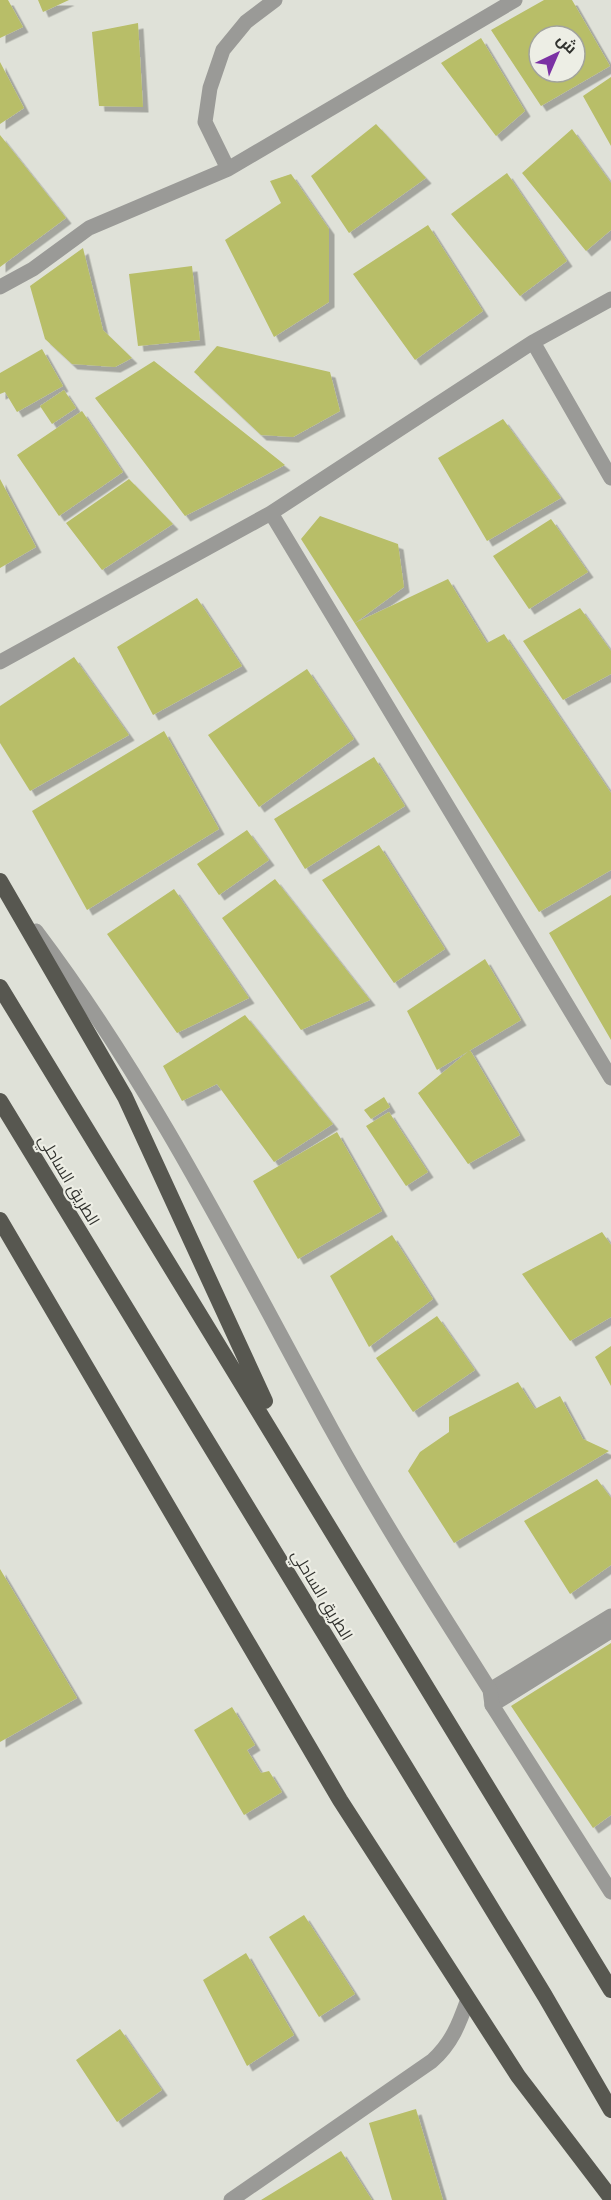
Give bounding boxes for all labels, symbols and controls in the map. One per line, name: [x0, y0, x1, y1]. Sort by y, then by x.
north arrow: [527, 24, 587, 84]
text: ش: [553, 30, 581, 58]
street label: الطريق الساحلي: [31, 1131, 104, 1231]
street label: الطريق الساحلي: [284, 1546, 357, 1646]

